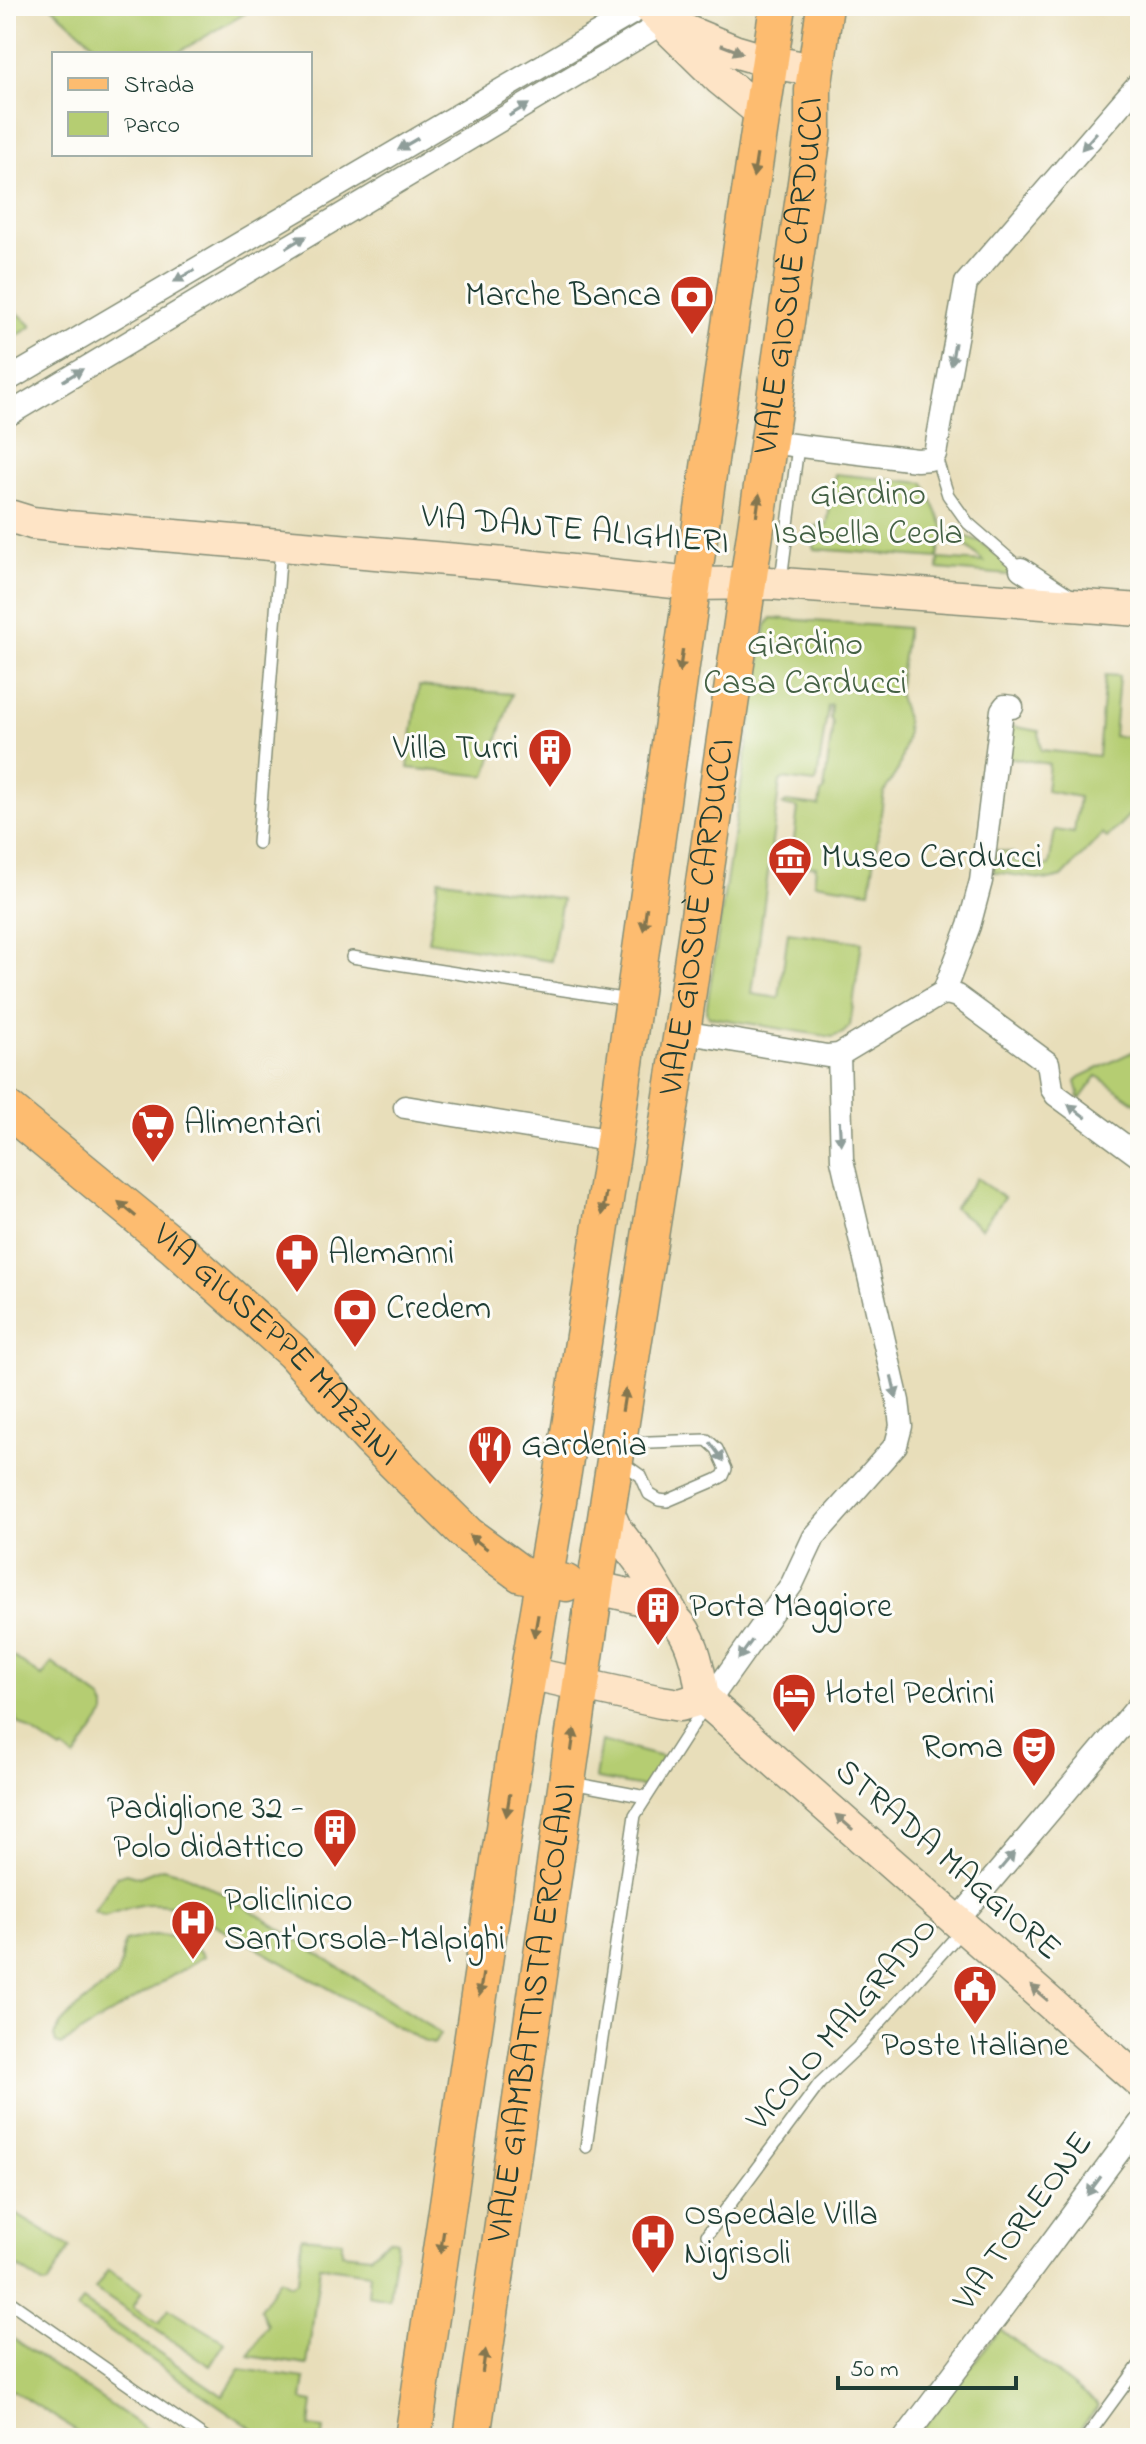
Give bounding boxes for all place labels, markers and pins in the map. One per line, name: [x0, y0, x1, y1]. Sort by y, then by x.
place label: Marche Banca: [465, 272, 661, 322]
bank icon: Marche Banca: [668, 273, 716, 336]
place label: Villa Turri: [392, 725, 519, 775]
building icon: Villa Turri: [526, 726, 574, 789]
place label: Museo Carducci: [821, 834, 1042, 884]
museum icon: Museo Carducci: [766, 835, 814, 898]
place label: Alimentari: [184, 1100, 322, 1150]
supermarket icon: Alimentari: [129, 1101, 177, 1164]
place label: Alemanni: [328, 1230, 454, 1280]
pharmacy icon: Alemanni: [273, 1231, 321, 1294]
place label: Credem: [386, 1285, 491, 1335]
bank icon: Credem: [331, 1286, 379, 1349]
place label: Gardenia: [521, 1422, 647, 1472]
restaurant icon: Gardenia: [466, 1423, 514, 1486]
place label: Porta Maggiore: [689, 1583, 893, 1633]
building icon: Porta Maggiore: [634, 1584, 682, 1647]
place label: Hotel Pedrini: [825, 1670, 995, 1720]
hotel icon: Hotel Pedrini: [770, 1671, 818, 1734]
place label: Roma: [922, 1724, 1003, 1774]
theatre icon: Roma: [1010, 1725, 1058, 1788]
place label: Padiglione 32 - Polo didattico: [107, 1785, 304, 1874]
building icon: Padiglione 32 - Polo didattico: [311, 1806, 359, 1869]
place label: Policlinico Sant'Orsola-Malpighi: [224, 1877, 505, 1966]
hospital icon: Policlinico Sant'Orsola-Malpighi: [169, 1898, 217, 1961]
public building icon: Poste Italiane: [951, 1963, 999, 2026]
place label: Poste Italiane: [881, 2022, 1070, 2072]
place label: Ospedale Villa Nigrisoli: [684, 2191, 878, 2280]
hospital icon: Ospedale Villa Nigrisoli: [629, 2212, 677, 2275]

